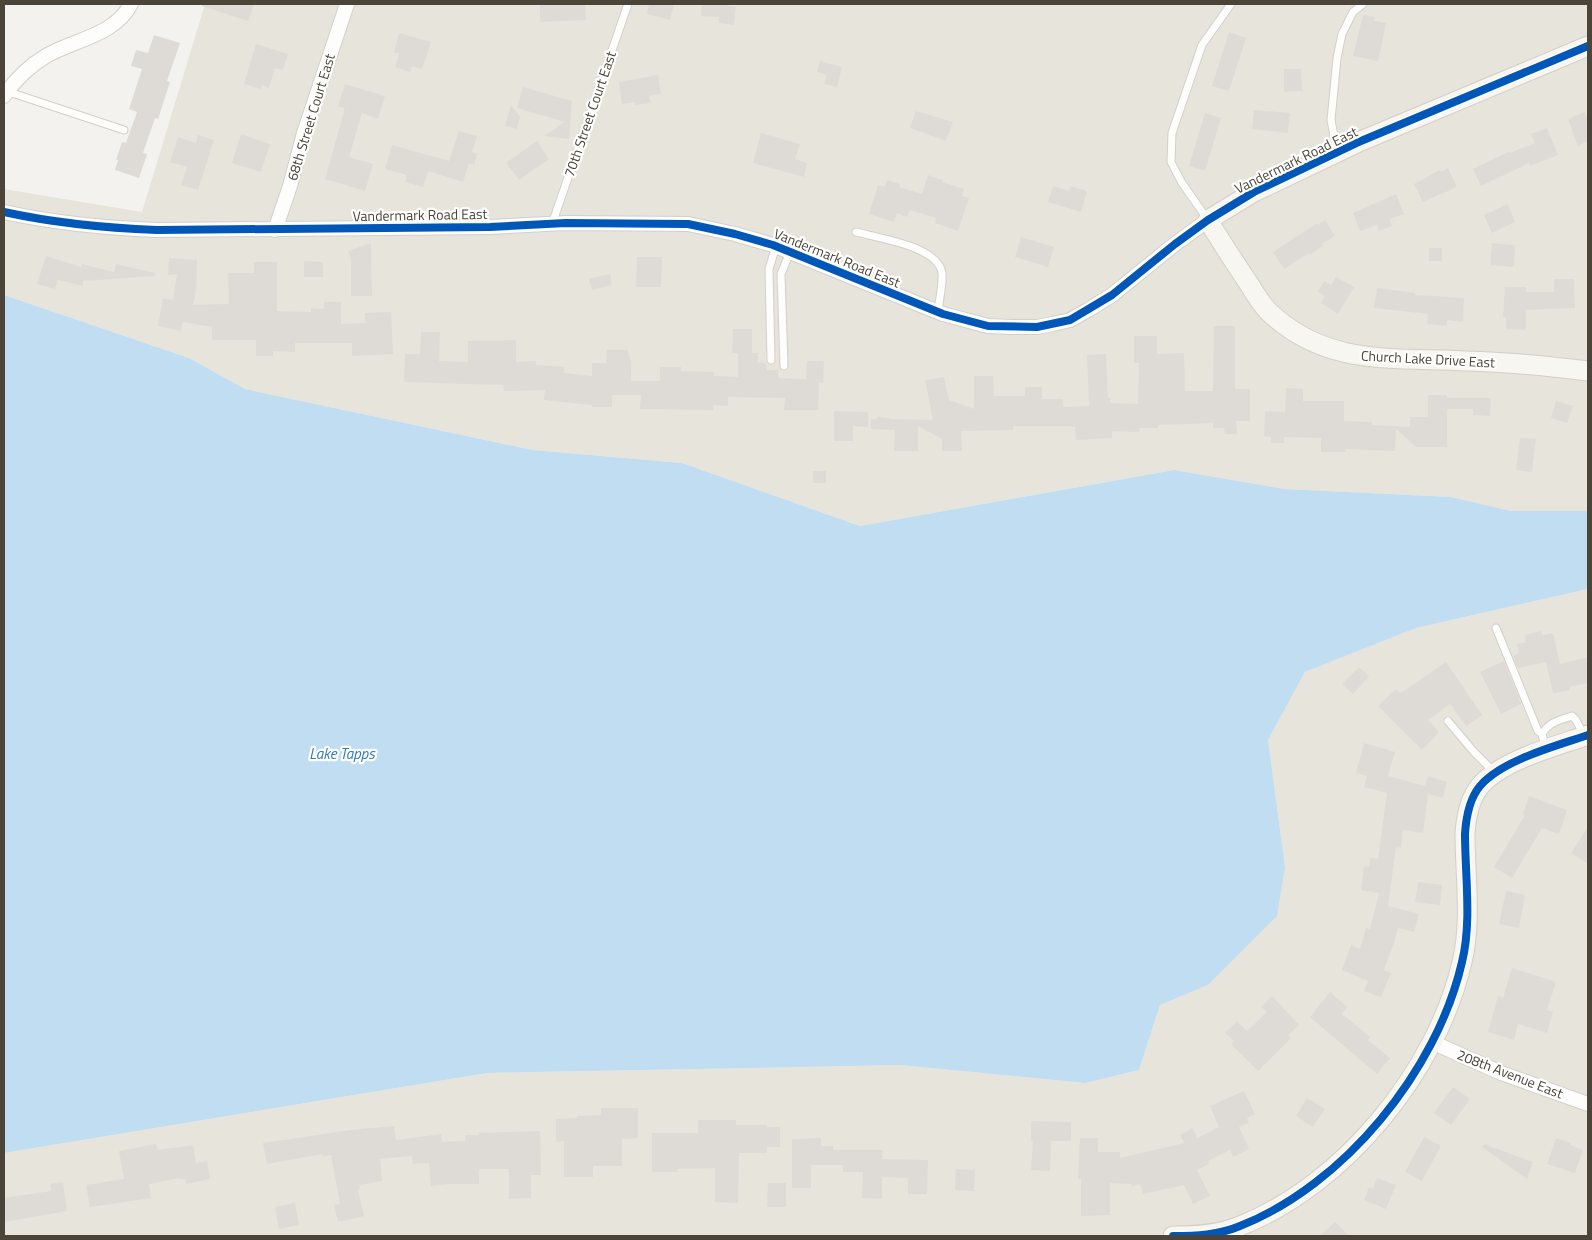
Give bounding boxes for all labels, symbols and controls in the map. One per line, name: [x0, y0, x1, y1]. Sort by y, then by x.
street label: 70th Street Court East: [558, 48, 621, 180]
street label: 68th Street Court East: [281, 51, 340, 183]
street label: Vandermark Road East: [1231, 121, 1361, 198]
street label: Vandermark Road East: [353, 203, 488, 226]
street label: Vandermark Road East: [771, 223, 904, 293]
street label: Church Lake Drive East: [1360, 345, 1496, 373]
water label: Lake Tapps: [309, 742, 376, 765]
street label: 208th Avenue East: [1454, 1044, 1566, 1103]

